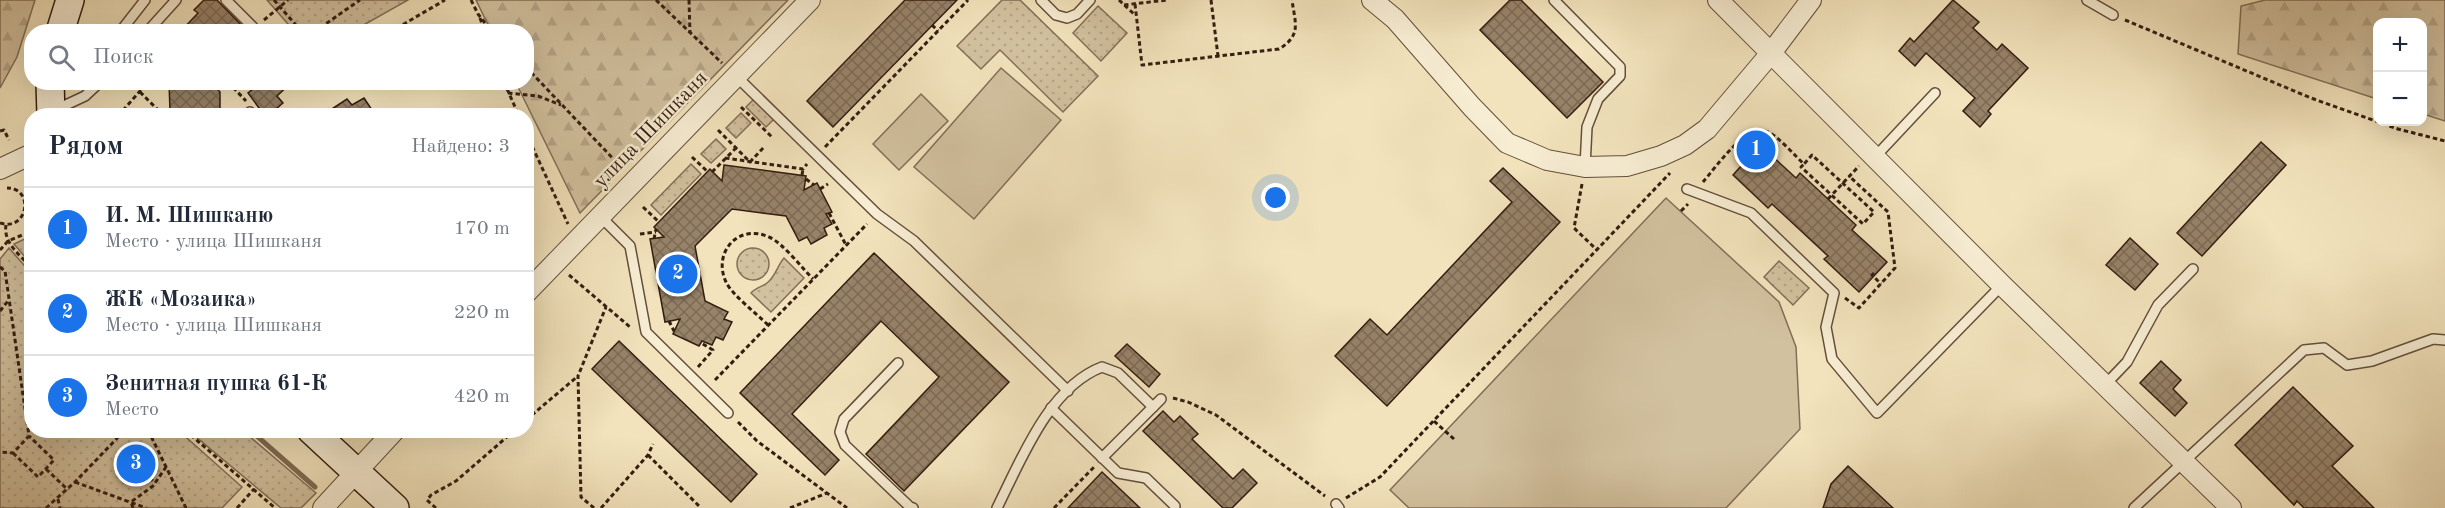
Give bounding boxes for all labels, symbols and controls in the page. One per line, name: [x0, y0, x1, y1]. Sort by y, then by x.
map controls: [2373, 18, 2427, 126]
button: +: [2373, 18, 2427, 72]
search box: [24, 24, 534, 90]
icon: search: [45, 41, 78, 74]
text: Поиск: [93, 46, 154, 68]
street label: улица Шишканя: [590, 67, 712, 192]
button: −: [2373, 72, 2427, 126]
pin: 1: [1736, 128, 1776, 172]
text: Рядом: [48, 134, 123, 160]
text: Найдено: 3: [411, 137, 510, 157]
your location: [1261, 183, 1290, 212]
text: И. М. Шишканю: [105, 205, 273, 227]
text: 1: [62, 219, 73, 239]
text: 170 m: [454, 219, 510, 239]
text: Место · улица Шишканя: [105, 232, 322, 252]
pin: 2: [658, 252, 698, 296]
text: ЖК «Мозаика»: [105, 289, 257, 311]
text: 2: [62, 303, 73, 323]
text: 220 m: [454, 303, 510, 323]
text: Место · улица Шишканя: [105, 316, 322, 336]
text: Зенитная пушка 61-К: [105, 373, 327, 395]
text: 3: [62, 387, 73, 407]
text: 420 m: [454, 387, 510, 407]
text: Место: [105, 400, 159, 420]
pin: 3: [116, 442, 156, 486]

